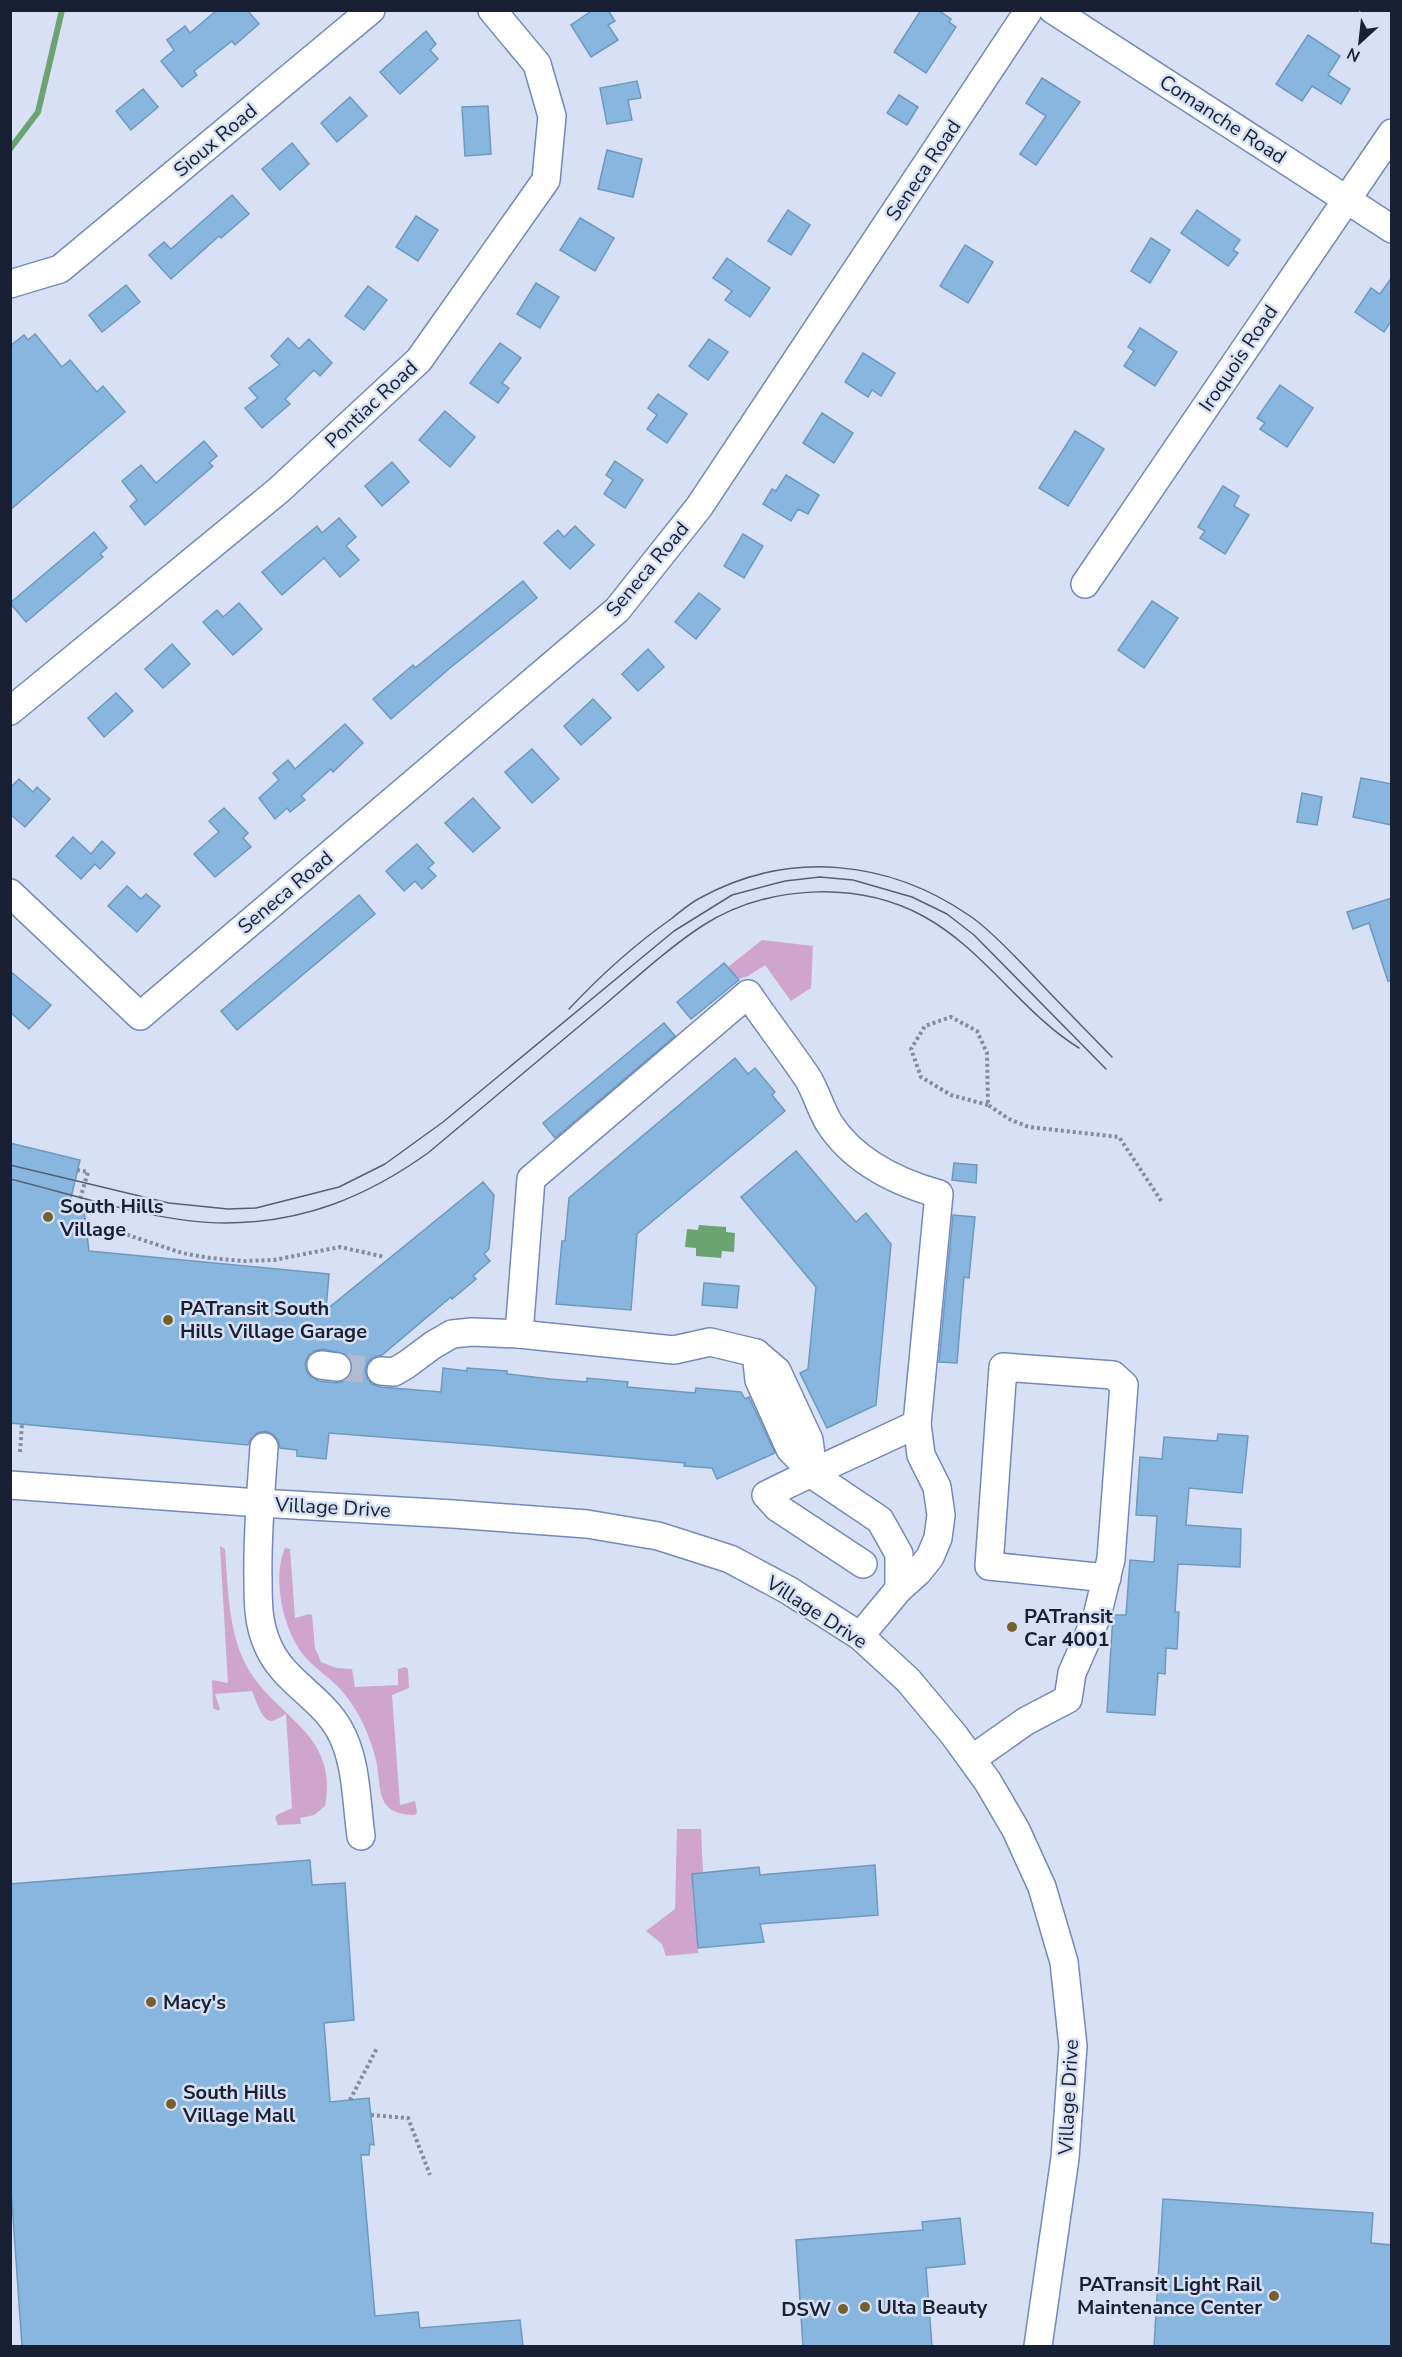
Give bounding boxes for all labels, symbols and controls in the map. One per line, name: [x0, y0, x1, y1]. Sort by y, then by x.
north arrow: [1330, 12, 1390, 72]
text: N: [1343, 42, 1364, 67]
street label: Comanche Road: [1154, 68, 1291, 170]
street label: Sioux Road: [168, 97, 263, 183]
street label: Seneca Road: [880, 114, 967, 226]
street label: Iroquois Road: [1193, 300, 1284, 417]
street label: Pontiac Road: [319, 354, 424, 454]
street label: Seneca Road: [600, 516, 695, 623]
street label: Seneca Road: [232, 845, 339, 940]
place label: South Hills Village: [59, 1193, 164, 1243]
marker: South Hills Village: [41, 1210, 55, 1224]
place label: PATransit South Hills Village Garage: [180, 1295, 367, 1345]
marker: PATransit South Hills Village Garage: [161, 1313, 175, 1327]
street label: Village Drive: [273, 1491, 391, 1524]
street label: Village Drive: [760, 1569, 873, 1655]
place label: PATransit Car 4001: [1024, 1603, 1113, 1653]
marker: PATransit Car 4001: [1005, 1620, 1019, 1634]
place label: Macy's: [163, 1989, 226, 2016]
marker: Macy's: [144, 1995, 158, 2009]
street label: Village Drive: [1052, 2039, 1085, 2157]
place label: South Hills Village Mall: [182, 2079, 296, 2129]
marker: South Hills Village Mall: [164, 2097, 178, 2111]
place label: PATransit Light Rail Maintenance Center: [1077, 2271, 1263, 2321]
marker: PATransit Light Rail Maintenance Center: [1267, 2289, 1281, 2303]
place label: Ulta Beauty: [877, 2294, 988, 2321]
place label: DSW: [781, 2296, 831, 2323]
marker: Ulta Beauty: [858, 2300, 872, 2314]
marker: DSW: [836, 2302, 850, 2316]

